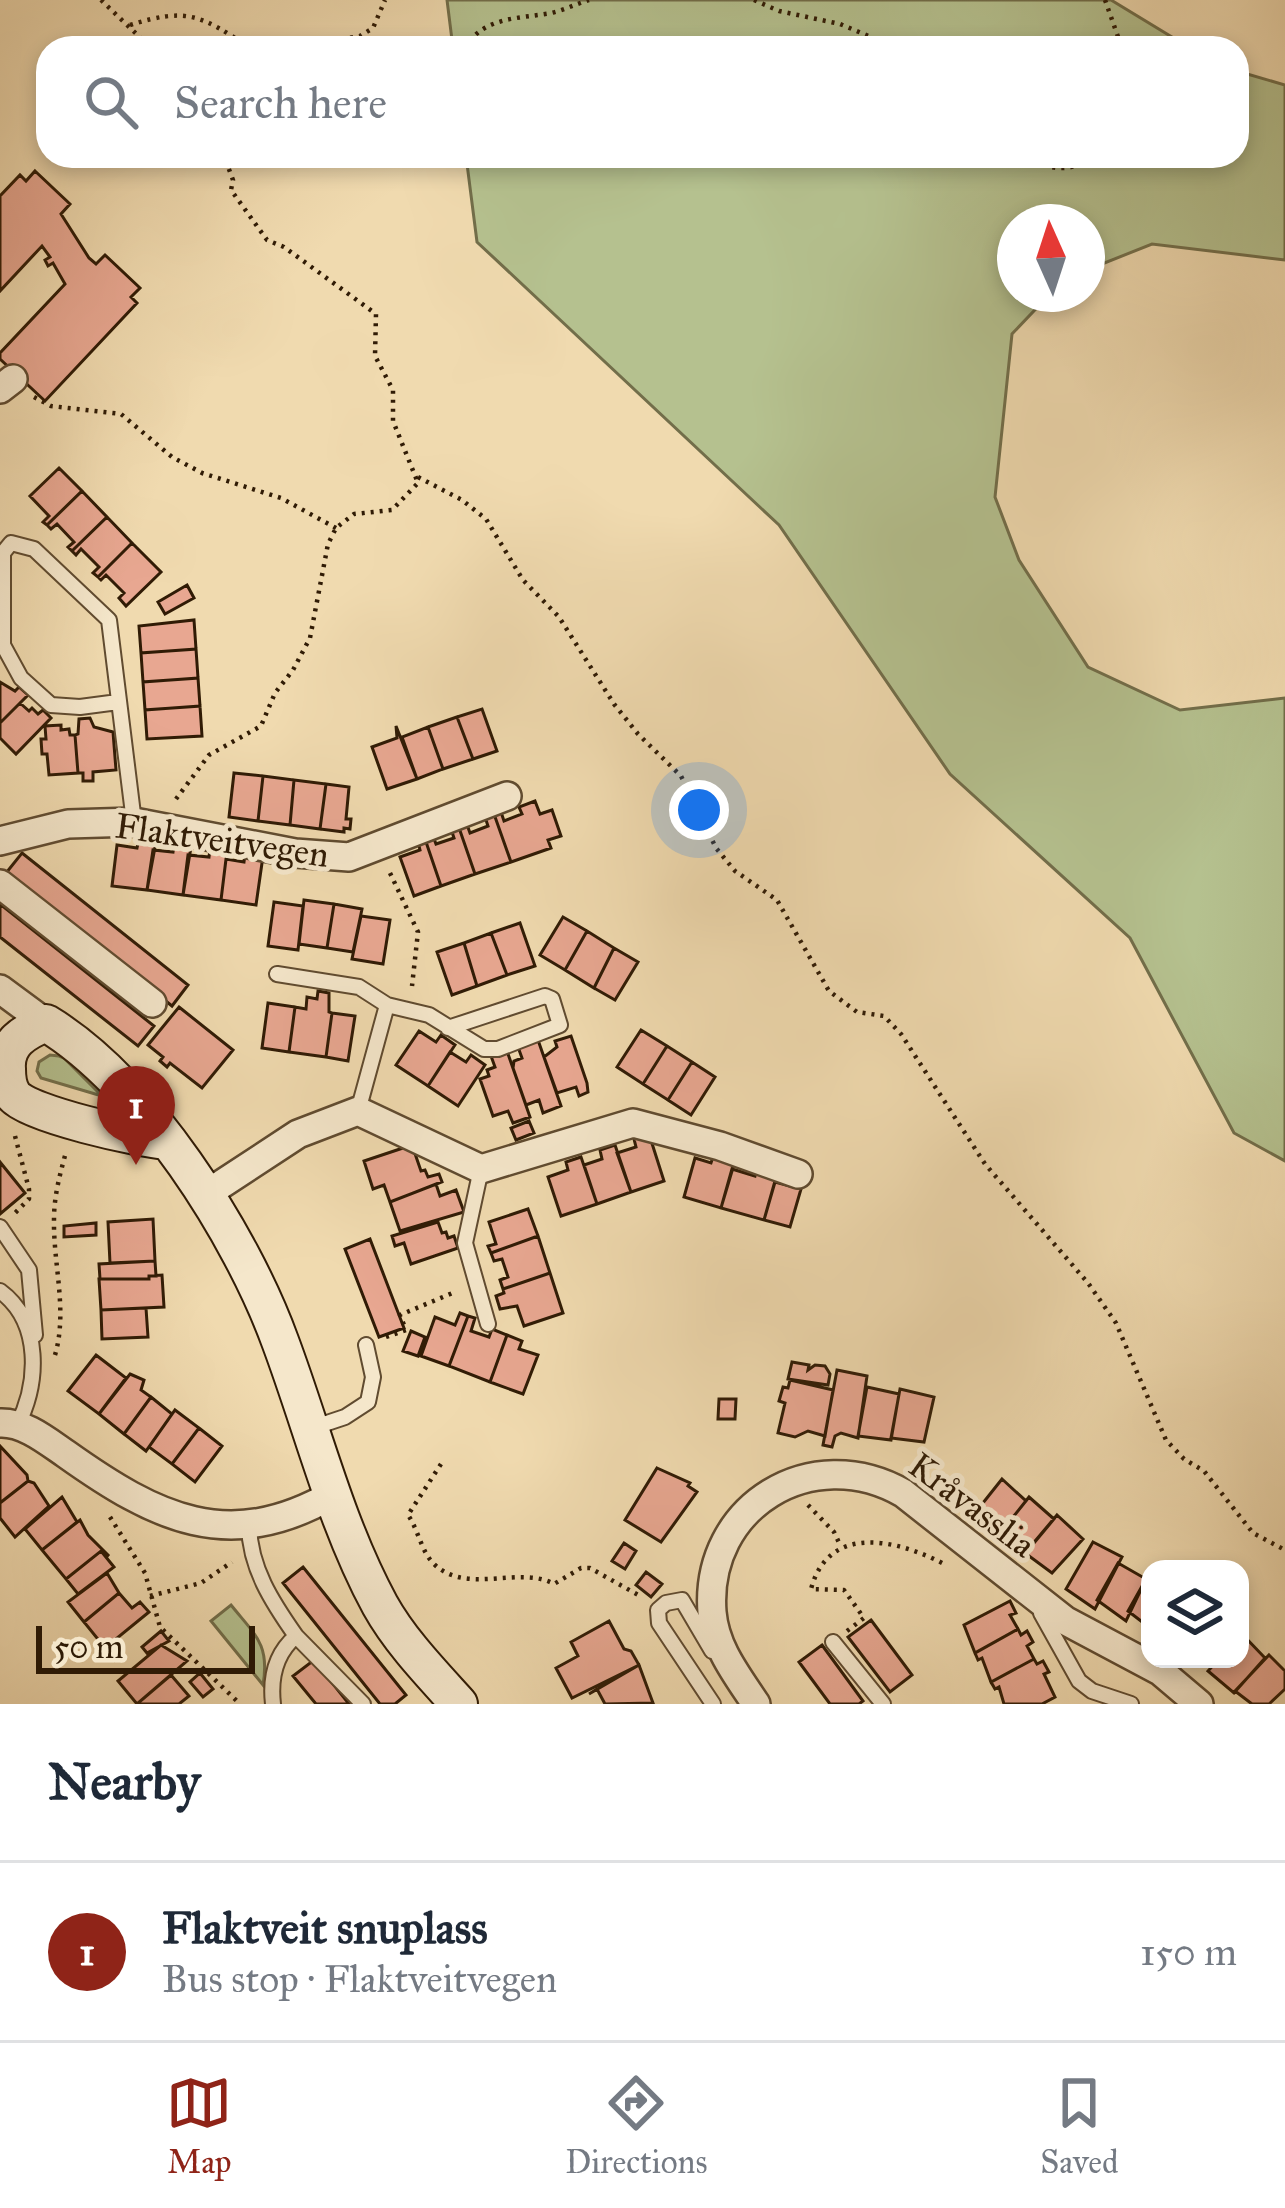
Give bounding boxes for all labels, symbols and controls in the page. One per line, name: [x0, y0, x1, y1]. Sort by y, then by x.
search box: [36, 36, 1249, 168]
icon: search: [78, 69, 144, 135]
text: Search here: [174, 75, 387, 130]
north arrow: [997, 204, 1105, 312]
your location: [669, 780, 729, 840]
street label: Flaktveitvegen: [112, 803, 332, 877]
pin: 1: [97, 1066, 175, 1165]
street label: Kråvasslia: [900, 1443, 1045, 1567]
map controls: [1141, 1560, 1249, 1668]
button: layers: [1141, 1560, 1249, 1668]
scale bar: [36, 1620, 255, 1673]
text: 50 m: [54, 1627, 123, 1667]
text: Nearby: [48, 1751, 200, 1813]
text: Flaktveit snuplass: [162, 1900, 488, 1955]
text: 1: [79, 1928, 95, 1976]
text: 150 m: [1140, 1928, 1237, 1976]
text: Bus stop · Flaktveitvegen: [162, 1955, 557, 2003]
tab: Map: [166, 2070, 232, 2182]
tab: Directions: [565, 2070, 707, 2182]
tab: Saved: [1040, 2070, 1119, 2182]

